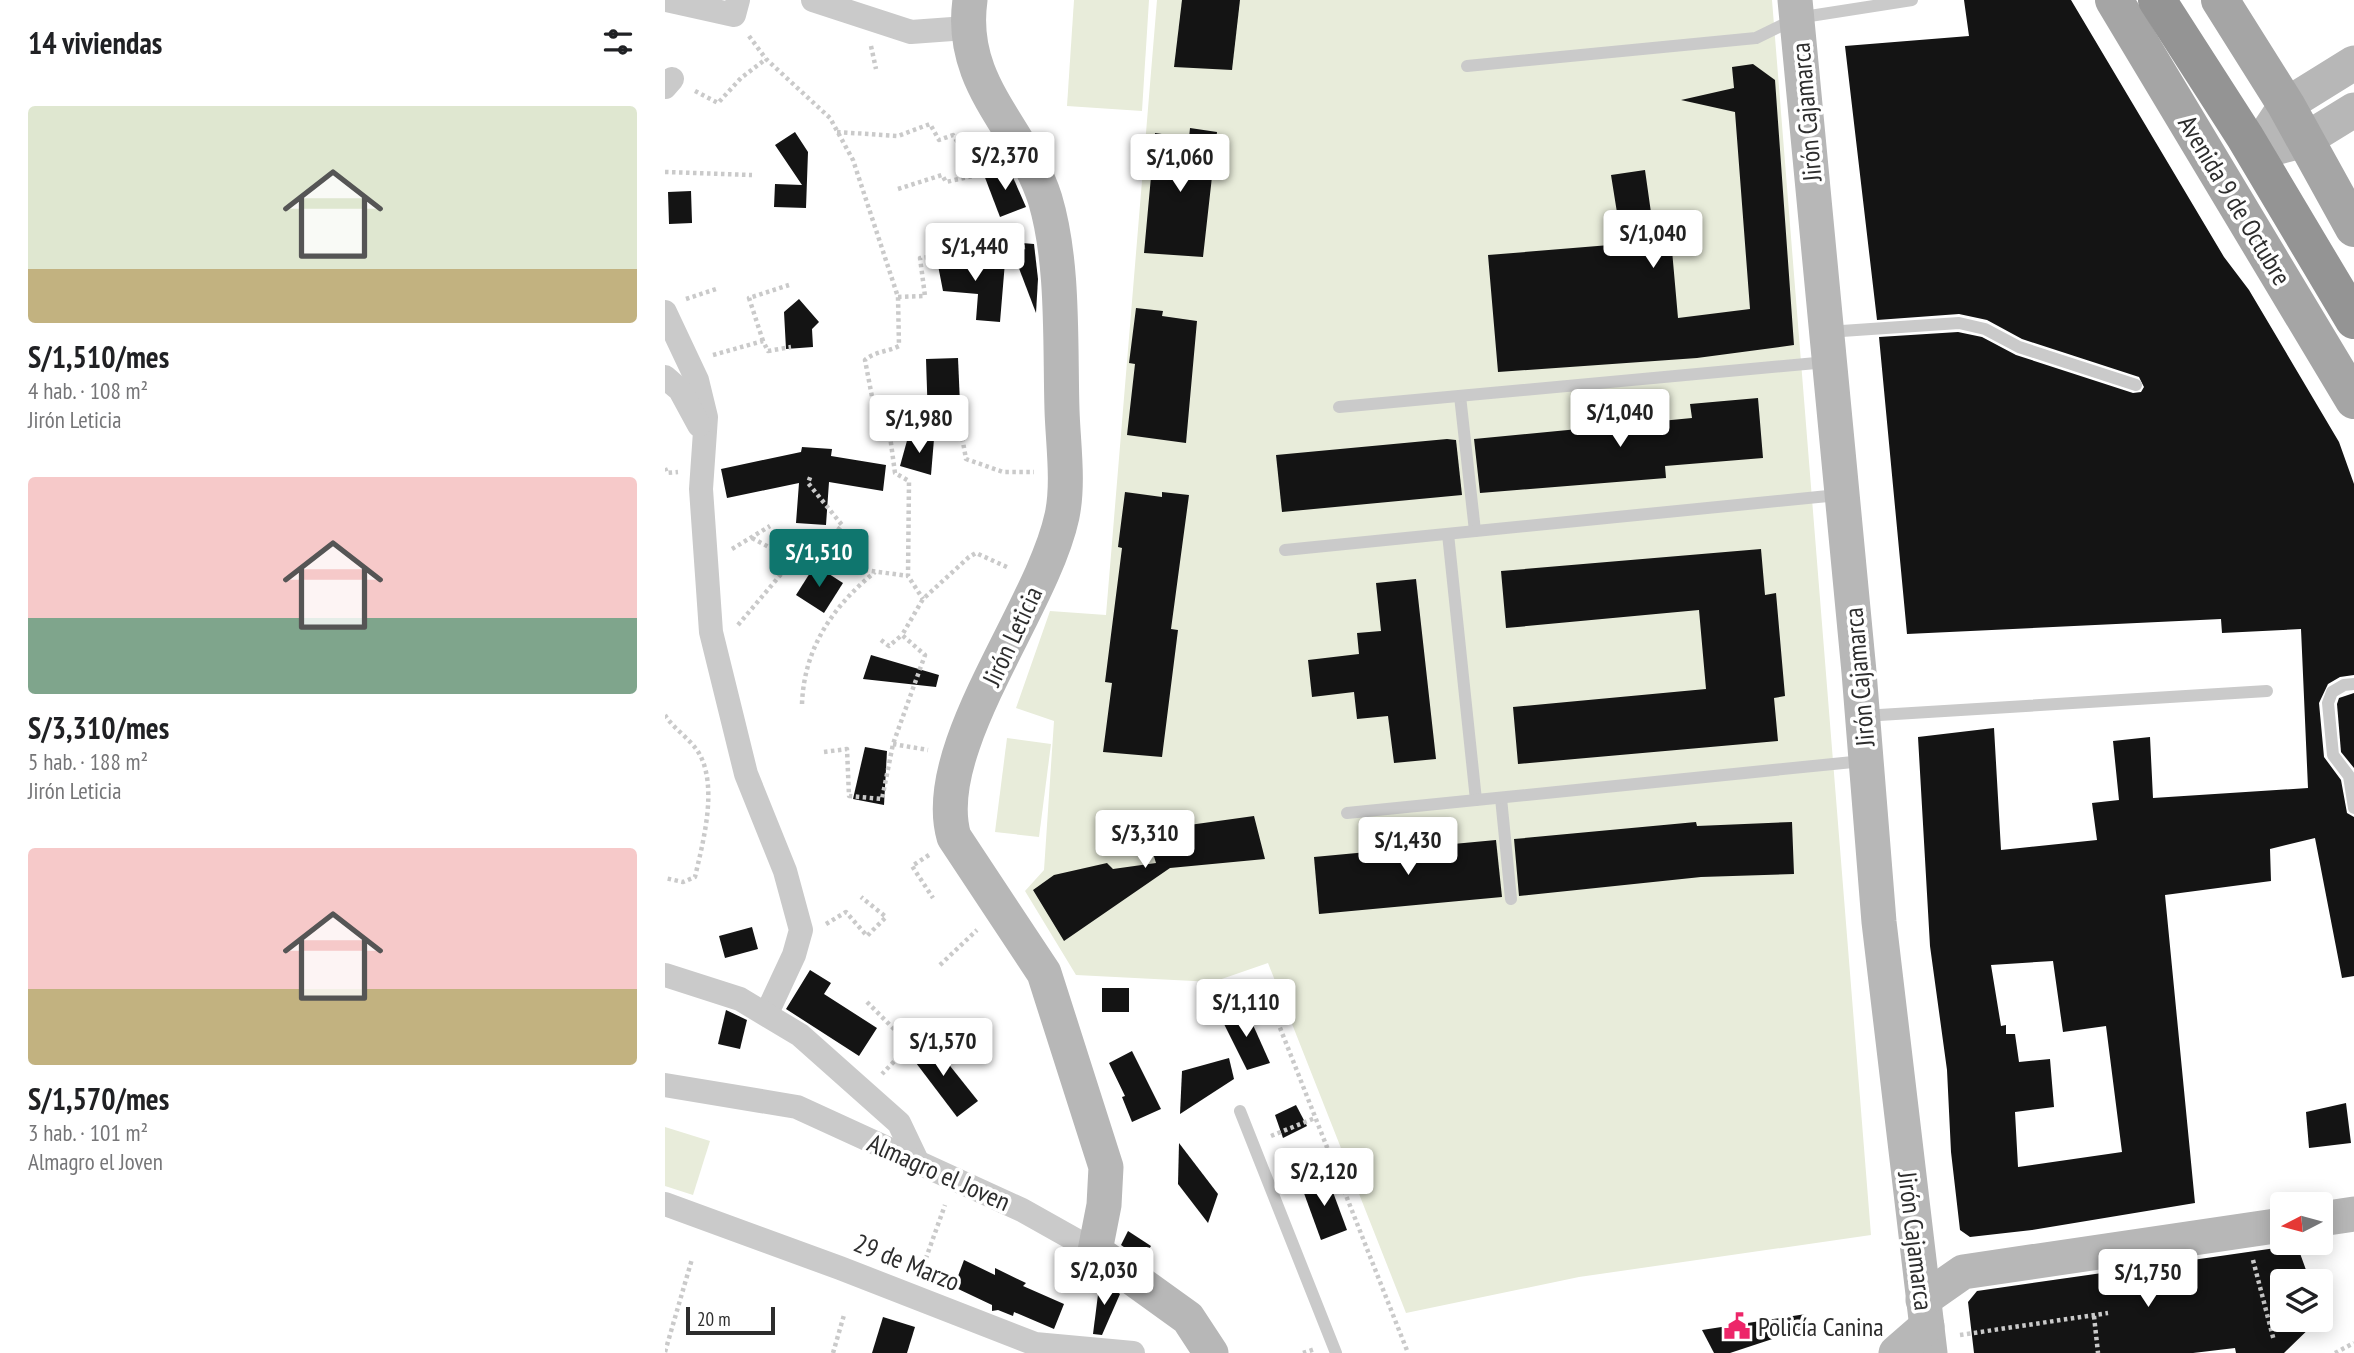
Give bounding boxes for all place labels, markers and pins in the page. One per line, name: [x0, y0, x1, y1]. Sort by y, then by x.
pin: S/2,370: [940, 132, 1070, 192]
pin: S/1,060: [1115, 134, 1245, 194]
pin: S/1,040: [1588, 210, 1718, 270]
pin: S/1,440: [910, 224, 1040, 283]
pin: S/1,040: [1555, 390, 1685, 449]
pin: S/1,980: [854, 396, 984, 455]
pin: S/1,510: [754, 530, 884, 589]
pin: S/3,310: [1080, 810, 1210, 870]
pin: S/1,430: [1343, 818, 1473, 877]
pin: S/1,110: [1181, 979, 1311, 1039]
pin: S/1,570: [878, 1018, 1008, 1078]
pin: S/2,120: [1259, 1148, 1389, 1208]
pin: S/2,030: [1039, 1248, 1169, 1307]
pin: S/1,750: [2083, 1250, 2213, 1309]
place label: Policía Canina: [1758, 1310, 1884, 1343]
public building icon: Policía Canina: [1722, 1311, 1752, 1341]

